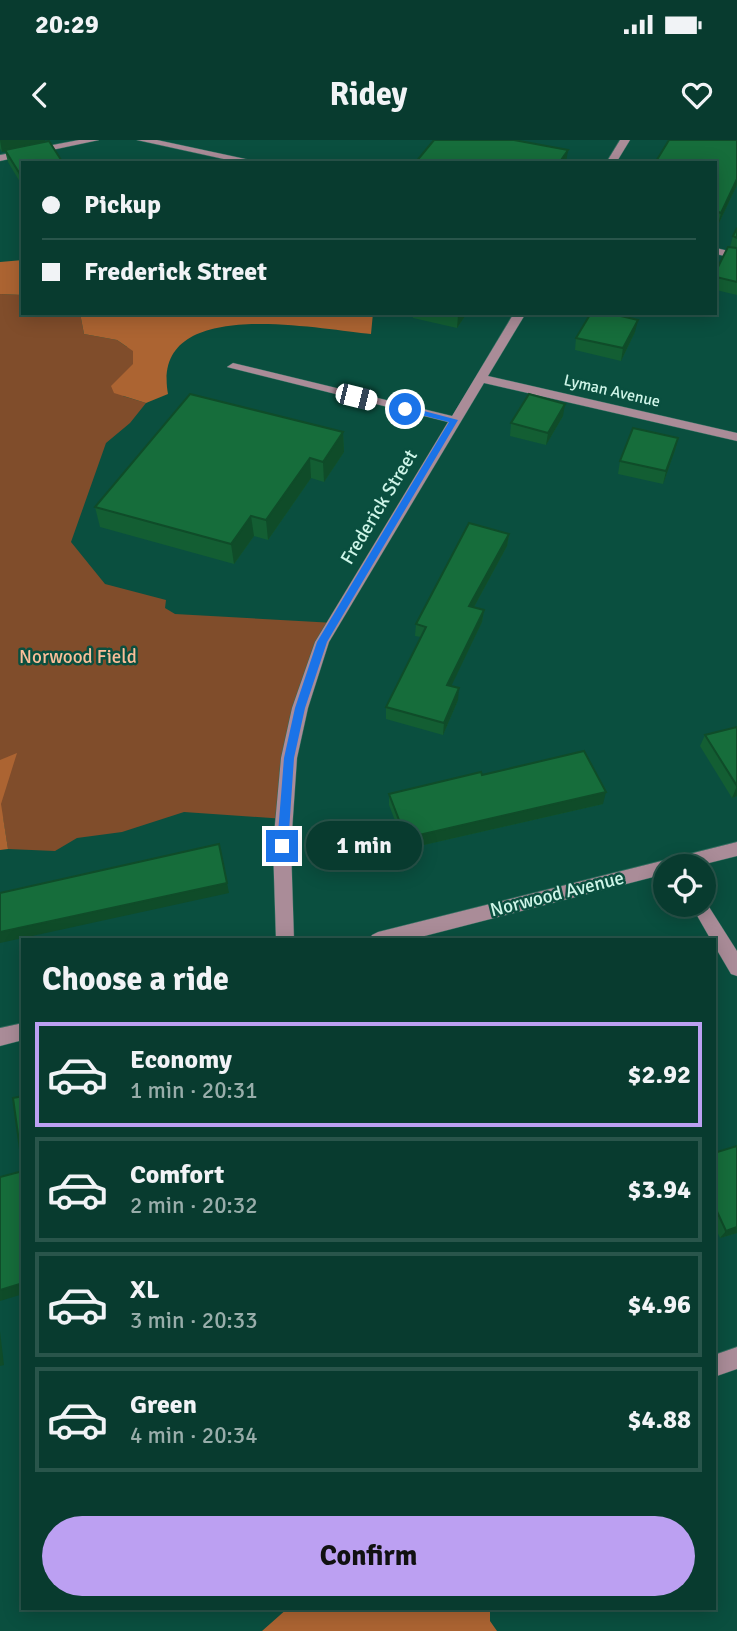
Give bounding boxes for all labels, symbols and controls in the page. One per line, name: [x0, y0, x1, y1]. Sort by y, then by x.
text: 20:29: [35, 9, 99, 41]
text: Ridey: [329, 75, 408, 114]
icon: back: [21, 76, 59, 114]
icon: heart: [678, 76, 716, 114]
text: Pickup: [84, 189, 161, 221]
text: Frederick Street: [84, 256, 267, 288]
street label: Lyman Avenue: [562, 370, 662, 412]
car: [334, 382, 379, 412]
route start: [389, 393, 421, 425]
street label: Frederick Street: [335, 445, 423, 569]
park label: Norwood Field: [19, 645, 137, 669]
callout: 1 min: [306, 822, 422, 870]
route end: [266, 830, 298, 862]
text: 1 min: [336, 831, 392, 860]
map controls: [653, 854, 716, 917]
button: locate: [653, 854, 716, 917]
street label: Norwood Avenue: [488, 866, 626, 922]
text: Choose a ride: [42, 960, 229, 999]
icon: car: [46, 1043, 109, 1106]
text: Economy: [130, 1044, 232, 1076]
text: $2.92: [627, 1059, 691, 1091]
text: 1 min · 20:31: [130, 1076, 258, 1105]
icon: car: [46, 1158, 109, 1221]
text: Comfort: [130, 1159, 224, 1191]
text: $3.94: [627, 1174, 691, 1206]
text: 2 min · 20:32: [130, 1191, 258, 1220]
icon: car: [46, 1273, 109, 1336]
text: XL: [130, 1274, 160, 1306]
text: $4.96: [627, 1289, 691, 1321]
text: 3 min · 20:33: [130, 1306, 258, 1335]
icon: car: [46, 1388, 109, 1451]
text: Green: [130, 1389, 197, 1421]
text: $4.88: [627, 1404, 691, 1436]
text: 4 min · 20:34: [130, 1421, 258, 1450]
button: Confirm: [42, 1516, 695, 1596]

